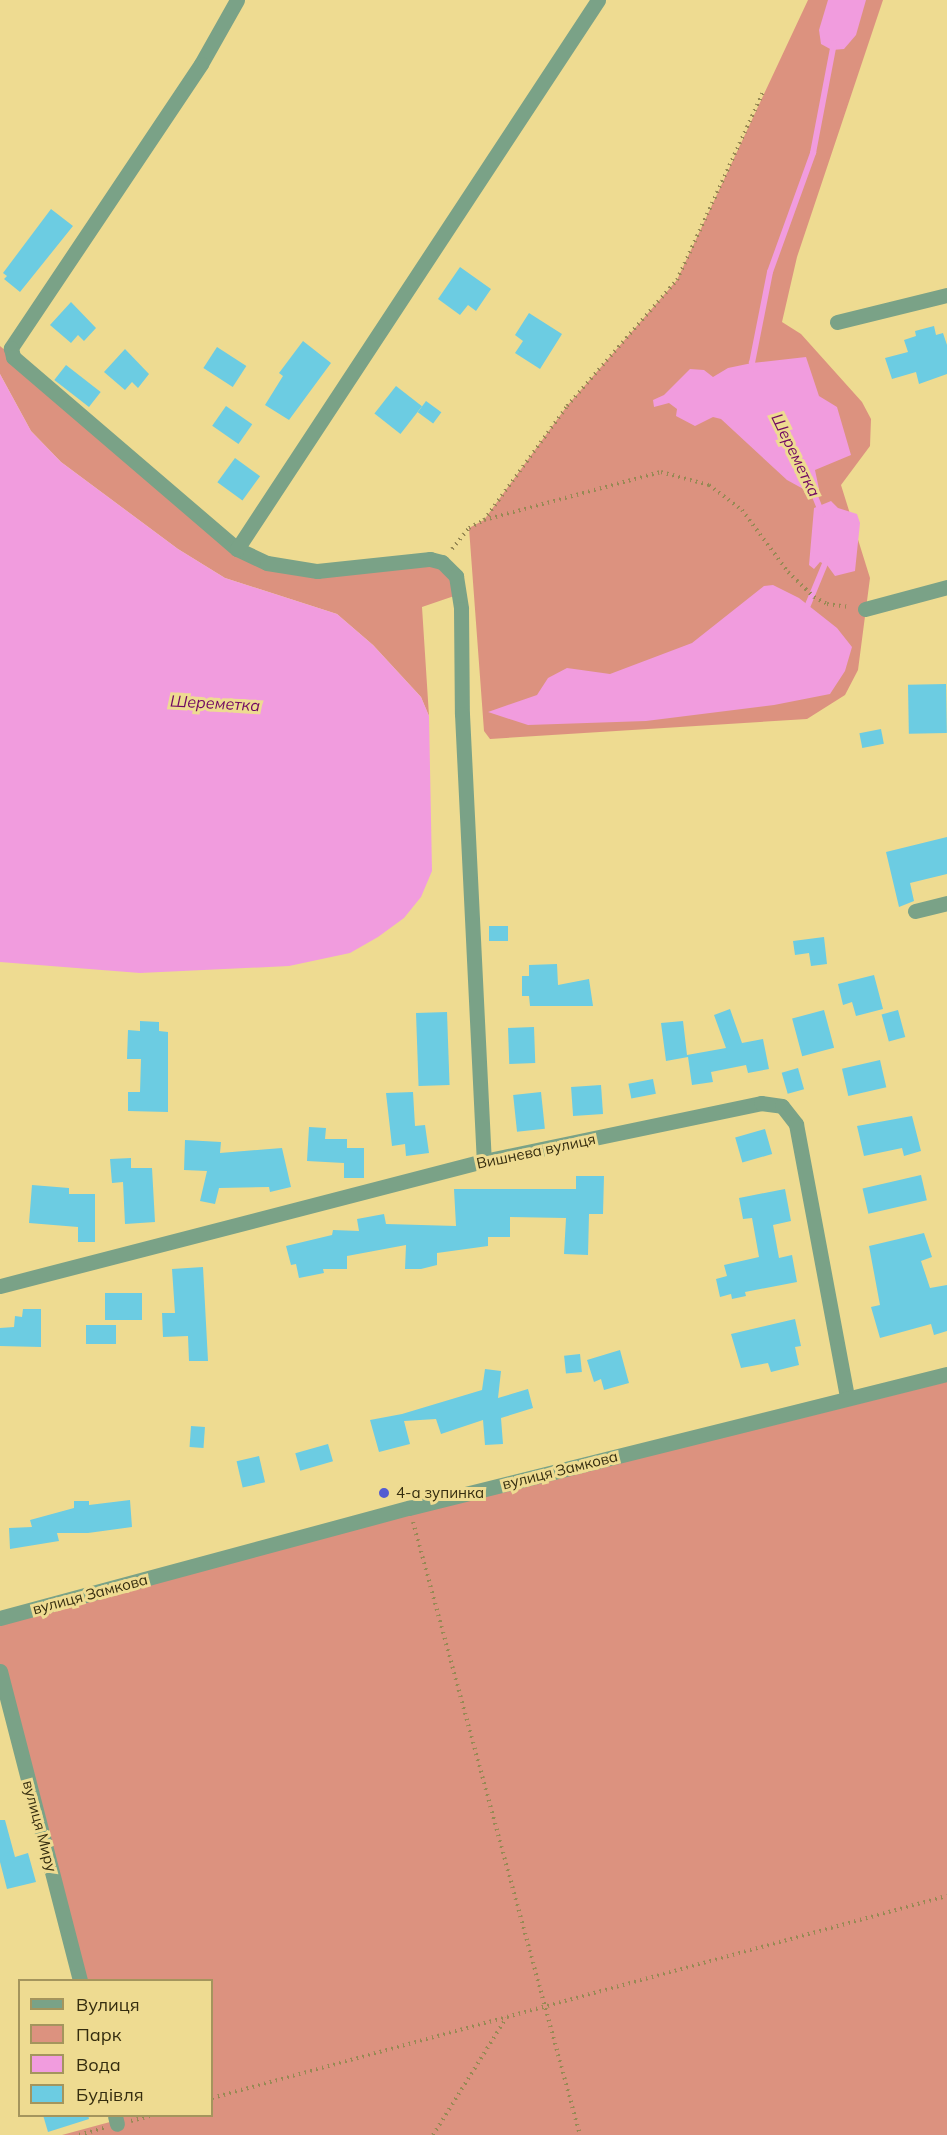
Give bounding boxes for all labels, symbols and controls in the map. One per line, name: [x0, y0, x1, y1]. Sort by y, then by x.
water label: Шереметка: [768, 410, 824, 500]
water label: Шереметка: [170, 691, 260, 715]
street label: Вишнева вулиця: [475, 1130, 597, 1172]
street label: вулиця Замкова: [500, 1447, 620, 1493]
place label: 4-а зупинка: [396, 1484, 484, 1502]
marker: 4-а зупинка: [377, 1486, 391, 1500]
street label: вулиця Замкова: [30, 1570, 150, 1618]
street label: вулиця Миру: [19, 1778, 61, 1874]
legend: [18, 1979, 213, 2117]
text: Вулиця: [76, 1993, 140, 2016]
text: Парк: [76, 2023, 121, 2046]
text: Вода: [76, 2053, 121, 2076]
text: Будівля: [76, 2083, 144, 2106]

